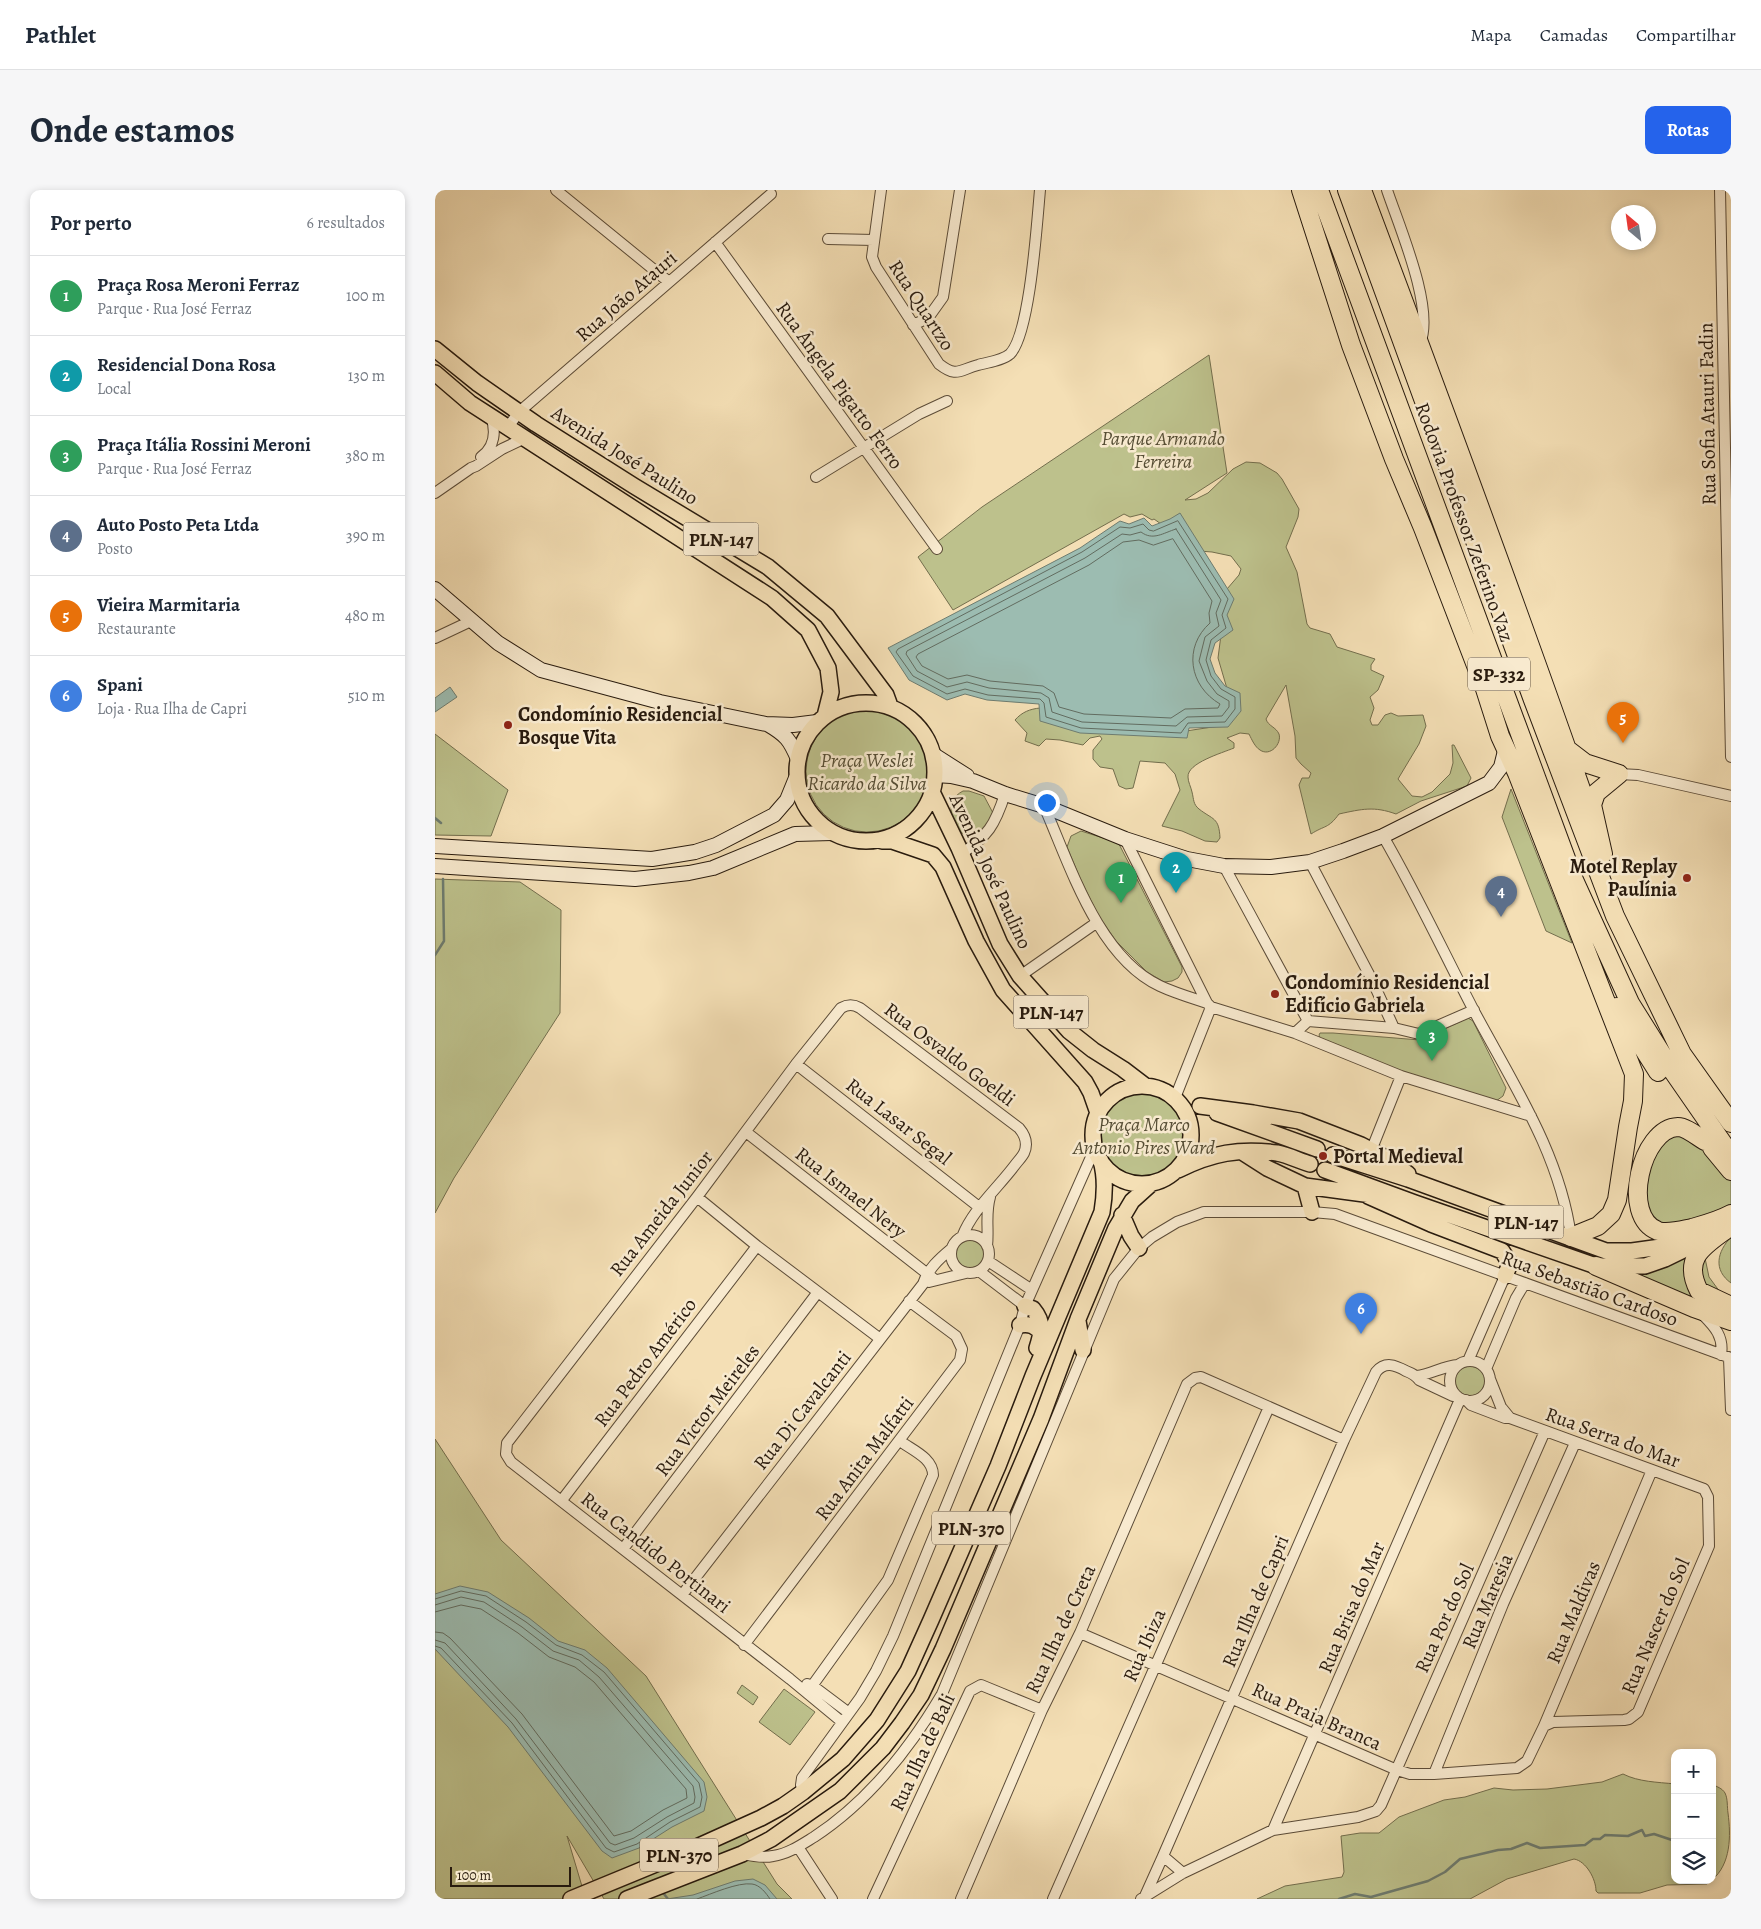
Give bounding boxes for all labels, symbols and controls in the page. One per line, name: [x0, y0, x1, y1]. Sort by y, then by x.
text: Pathlet: [25, 19, 96, 51]
text: Mapa: [1470, 23, 1512, 47]
text: Camadas: [1540, 23, 1608, 47]
text: Compartilhar: [1636, 23, 1736, 47]
text: Onde estamos: [30, 106, 235, 154]
button: Rotas: [1645, 106, 1731, 154]
north arrow: [1611, 205, 1656, 250]
text: Por perto: [50, 209, 132, 237]
text: 6 resultados: [307, 212, 385, 234]
street label: Rua João Atauri: [570, 245, 683, 348]
street label: Rua Quartzo: [882, 255, 961, 356]
text: Praça Rosa Meroni Ferraz: [97, 272, 300, 298]
text: 1: [63, 285, 69, 307]
text: 100 m: [346, 285, 385, 307]
street label: Rua Ângela Pigatto Ferro: [770, 296, 910, 475]
text: Parque · Rua José Ferraz: [97, 298, 252, 320]
street label: Rua Sofia Atauri Fadin: [1692, 322, 1723, 506]
text: Residencial Dona Rosa: [97, 352, 276, 378]
text: 2: [62, 365, 70, 387]
text: 130 m: [348, 365, 385, 387]
text: Local: [97, 378, 131, 400]
street label: Avenida José Paulino: [545, 399, 703, 511]
street label: Rodovia Professor Zeferino Vaz: [1409, 399, 1521, 646]
park label: Parque Armando Ferreira: [1101, 425, 1225, 475]
text: Praça Itália Rossini Meroni: [97, 432, 311, 458]
text: 3: [63, 445, 69, 467]
text: 380 m: [346, 445, 385, 467]
text: Parque · Rua José Ferraz: [97, 458, 252, 480]
text: Auto Posto Peta Ltda: [97, 512, 259, 538]
road number: PLN-147: [683, 522, 759, 556]
text: 4: [62, 525, 70, 547]
text: 390 m: [346, 525, 385, 547]
text: Posto: [97, 538, 133, 560]
text: Vieira Marmitaria: [97, 592, 240, 618]
text: 5: [63, 605, 69, 627]
text: 480 m: [345, 605, 385, 627]
text: Restaurante: [97, 618, 176, 640]
road number: SP-332: [1468, 658, 1530, 690]
text: Spani: [97, 672, 143, 698]
text: 6: [62, 685, 70, 707]
text: 510 m: [348, 685, 385, 707]
text: Loja · Rua Ilha de Capri: [97, 698, 247, 720]
place label: Condomínio Residencial Bosque Vita: [518, 701, 723, 751]
pin: 5: [1607, 702, 1639, 743]
marker: Condomínio Residencial Bosque Vita: [502, 719, 514, 731]
park label: Praça Weslei Ricardo da Silva: [807, 747, 927, 797]
street label: Avenida José Paulino: [942, 788, 1038, 953]
your location: [1034, 790, 1060, 816]
pin: 2: [1160, 852, 1192, 893]
place label: Motel Replay Paulínia: [1570, 853, 1678, 903]
pin: 1: [1105, 862, 1137, 903]
marker: Motel Replay Paulínia: [1681, 872, 1693, 884]
pin: 4: [1485, 876, 1517, 917]
place label: Condomínio Residencial Edifício Gabriela: [1285, 969, 1490, 1019]
marker: Condomínio Residencial Edifício Gabriela: [1269, 988, 1281, 1000]
street label: Rua Osvaldo Goeldi: [878, 996, 1021, 1113]
road number: PLN-147: [1013, 996, 1089, 1029]
pin: 3: [1416, 1020, 1448, 1061]
street label: Rua Lasar Segal: [840, 1072, 957, 1171]
park label: Praça Marco Antonio Pires Ward: [1072, 1111, 1216, 1161]
street label: Rua Ismael Nery: [790, 1140, 913, 1245]
place label: Portal Medieval: [1333, 1143, 1464, 1170]
street label: Rua Ameida Junior: [604, 1144, 719, 1282]
marker: Portal Medieval: [1317, 1150, 1329, 1162]
road number: PLN-147: [1489, 1206, 1563, 1238]
street label: Rua Sebastião Cardoso: [1498, 1244, 1682, 1333]
street label: Rua Pedro Américo: [588, 1292, 703, 1432]
pin: 6: [1345, 1293, 1377, 1334]
street label: Rua Victor Meireles: [649, 1339, 766, 1482]
street label: Rua Di Cavalcanti: [747, 1345, 857, 1476]
street label: Rua Anita Malfatti: [809, 1391, 920, 1526]
street label: Rua Serra do Mar: [1542, 1401, 1684, 1474]
street label: Rua Candido Portinari: [575, 1485, 736, 1619]
road number: PLN-370: [932, 1512, 1010, 1545]
street label: Rua Ilha de Capri: [1215, 1531, 1295, 1671]
street label: Rua Brisa do Mar: [1312, 1537, 1391, 1677]
street label: Rua Maresia: [1455, 1549, 1520, 1653]
street label: Rua Nascer do Sol: [1615, 1554, 1696, 1698]
street label: Rua Maldivas: [1540, 1557, 1607, 1668]
street label: Rua Ilha de Creta: [1019, 1559, 1103, 1698]
street label: Rua Por do Sol: [1408, 1559, 1481, 1677]
street label: Rua Ibiza: [1116, 1604, 1173, 1686]
street label: Rua Praia Branca: [1248, 1676, 1387, 1757]
street label: Rua Ilha de Bali: [883, 1689, 962, 1816]
map controls: [1671, 1749, 1716, 1884]
button: +: [1671, 1749, 1716, 1794]
button: −: [1671, 1794, 1716, 1839]
road number: PLN-370: [640, 1838, 718, 1872]
button: layers: [1671, 1839, 1716, 1884]
scale bar: [450, 1864, 571, 1887]
text: 100 m: [457, 1866, 491, 1885]

